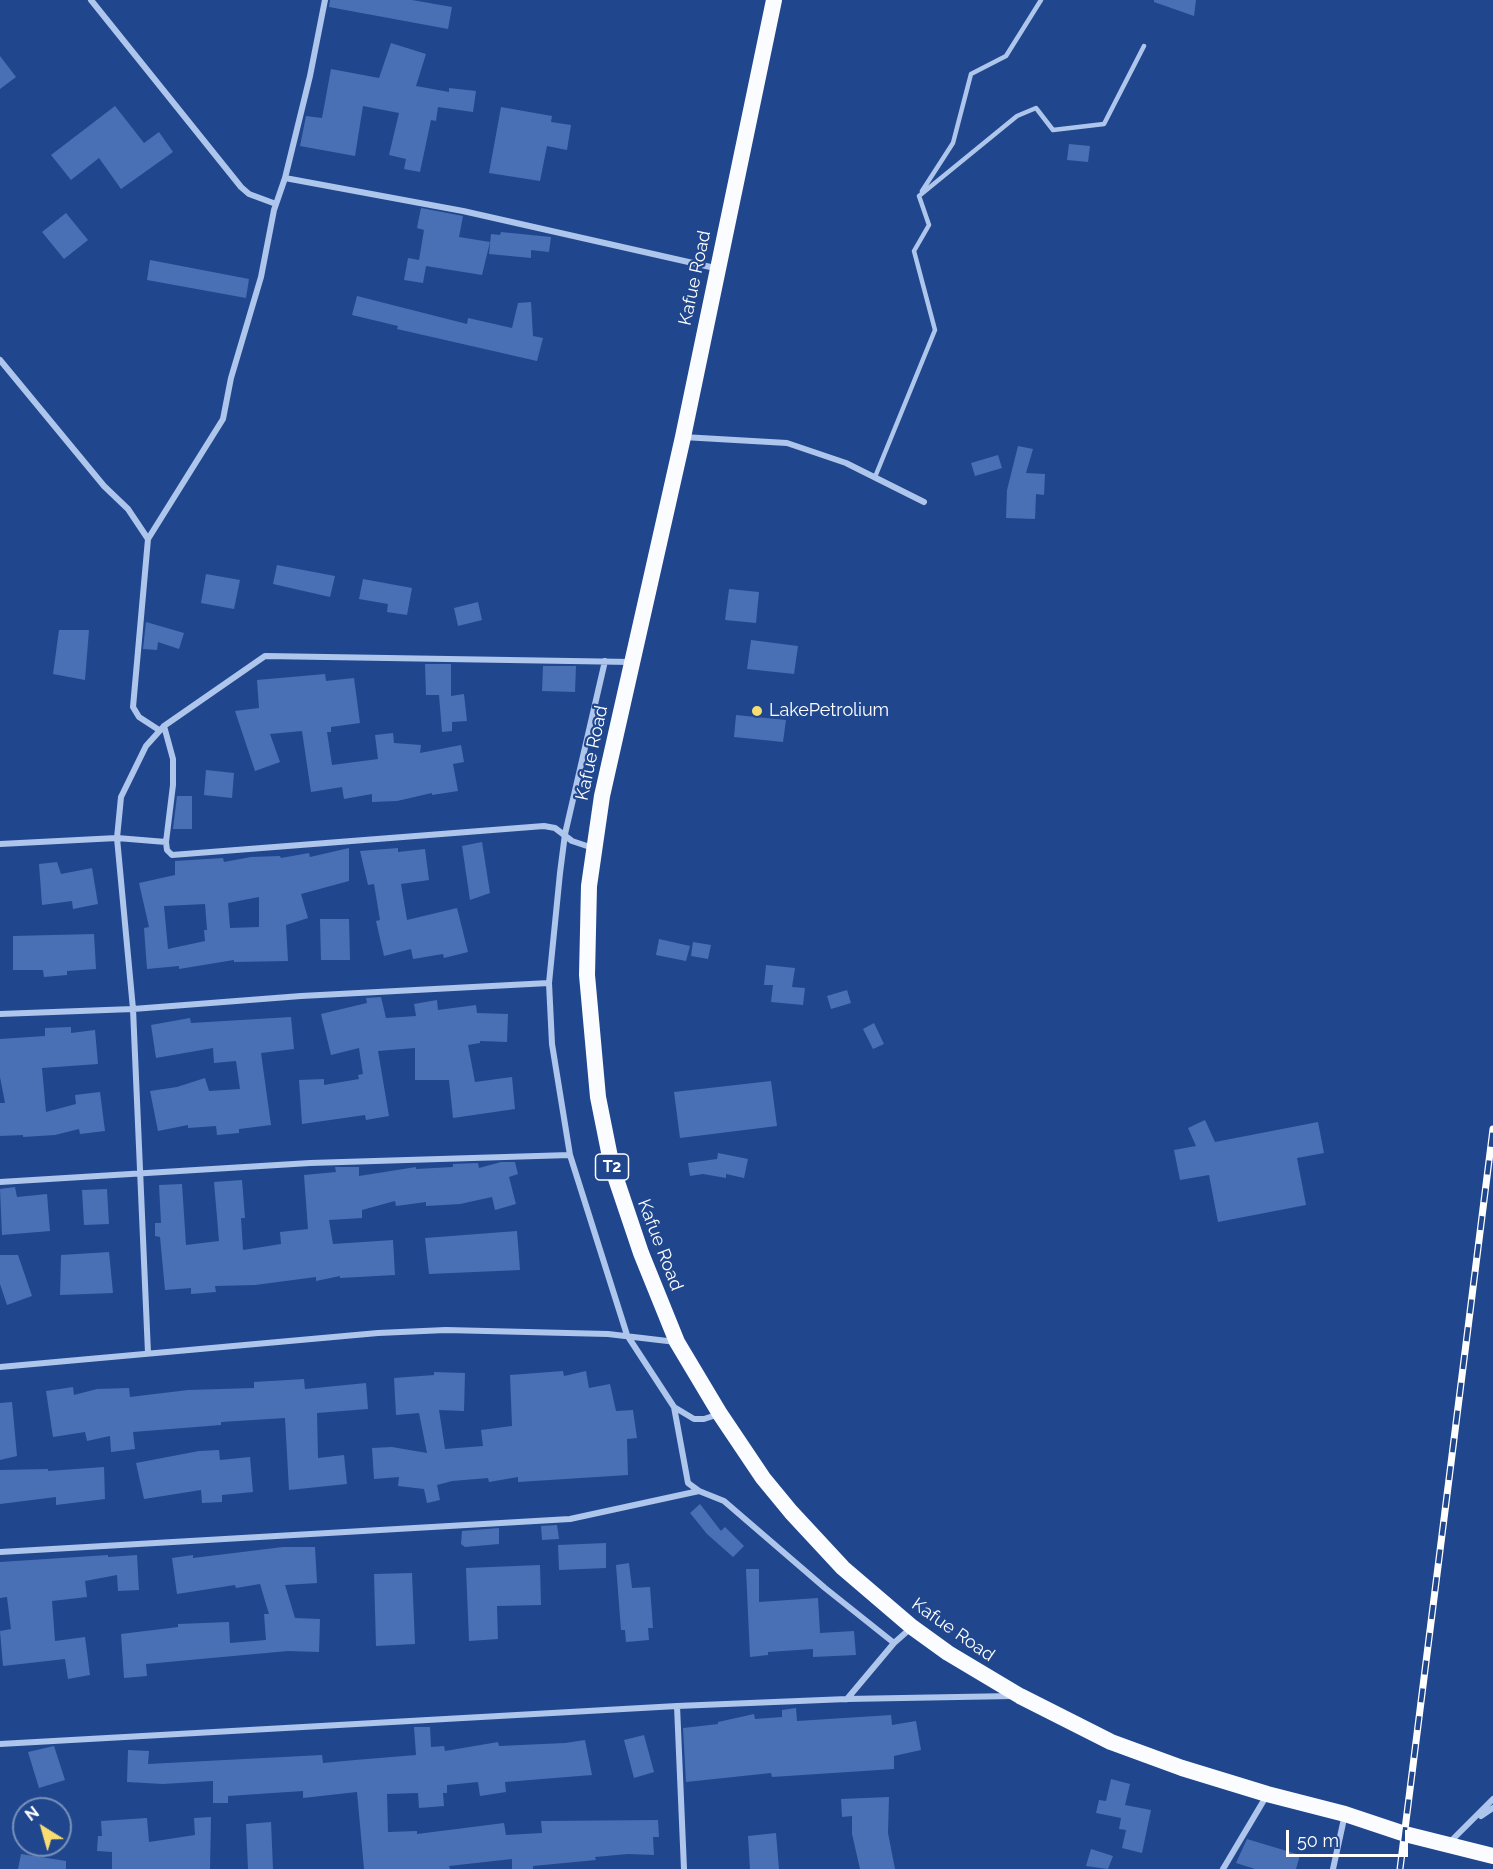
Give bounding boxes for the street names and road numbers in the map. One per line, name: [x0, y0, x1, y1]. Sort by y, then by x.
street label: Kafue Road: [674, 229, 716, 327]
street label: Kafue Road: [571, 704, 613, 802]
road number: T2: [596, 1154, 628, 1180]
street label: Kafue Road: [633, 1196, 687, 1294]
street label: Kafue Road: [907, 1594, 999, 1666]

